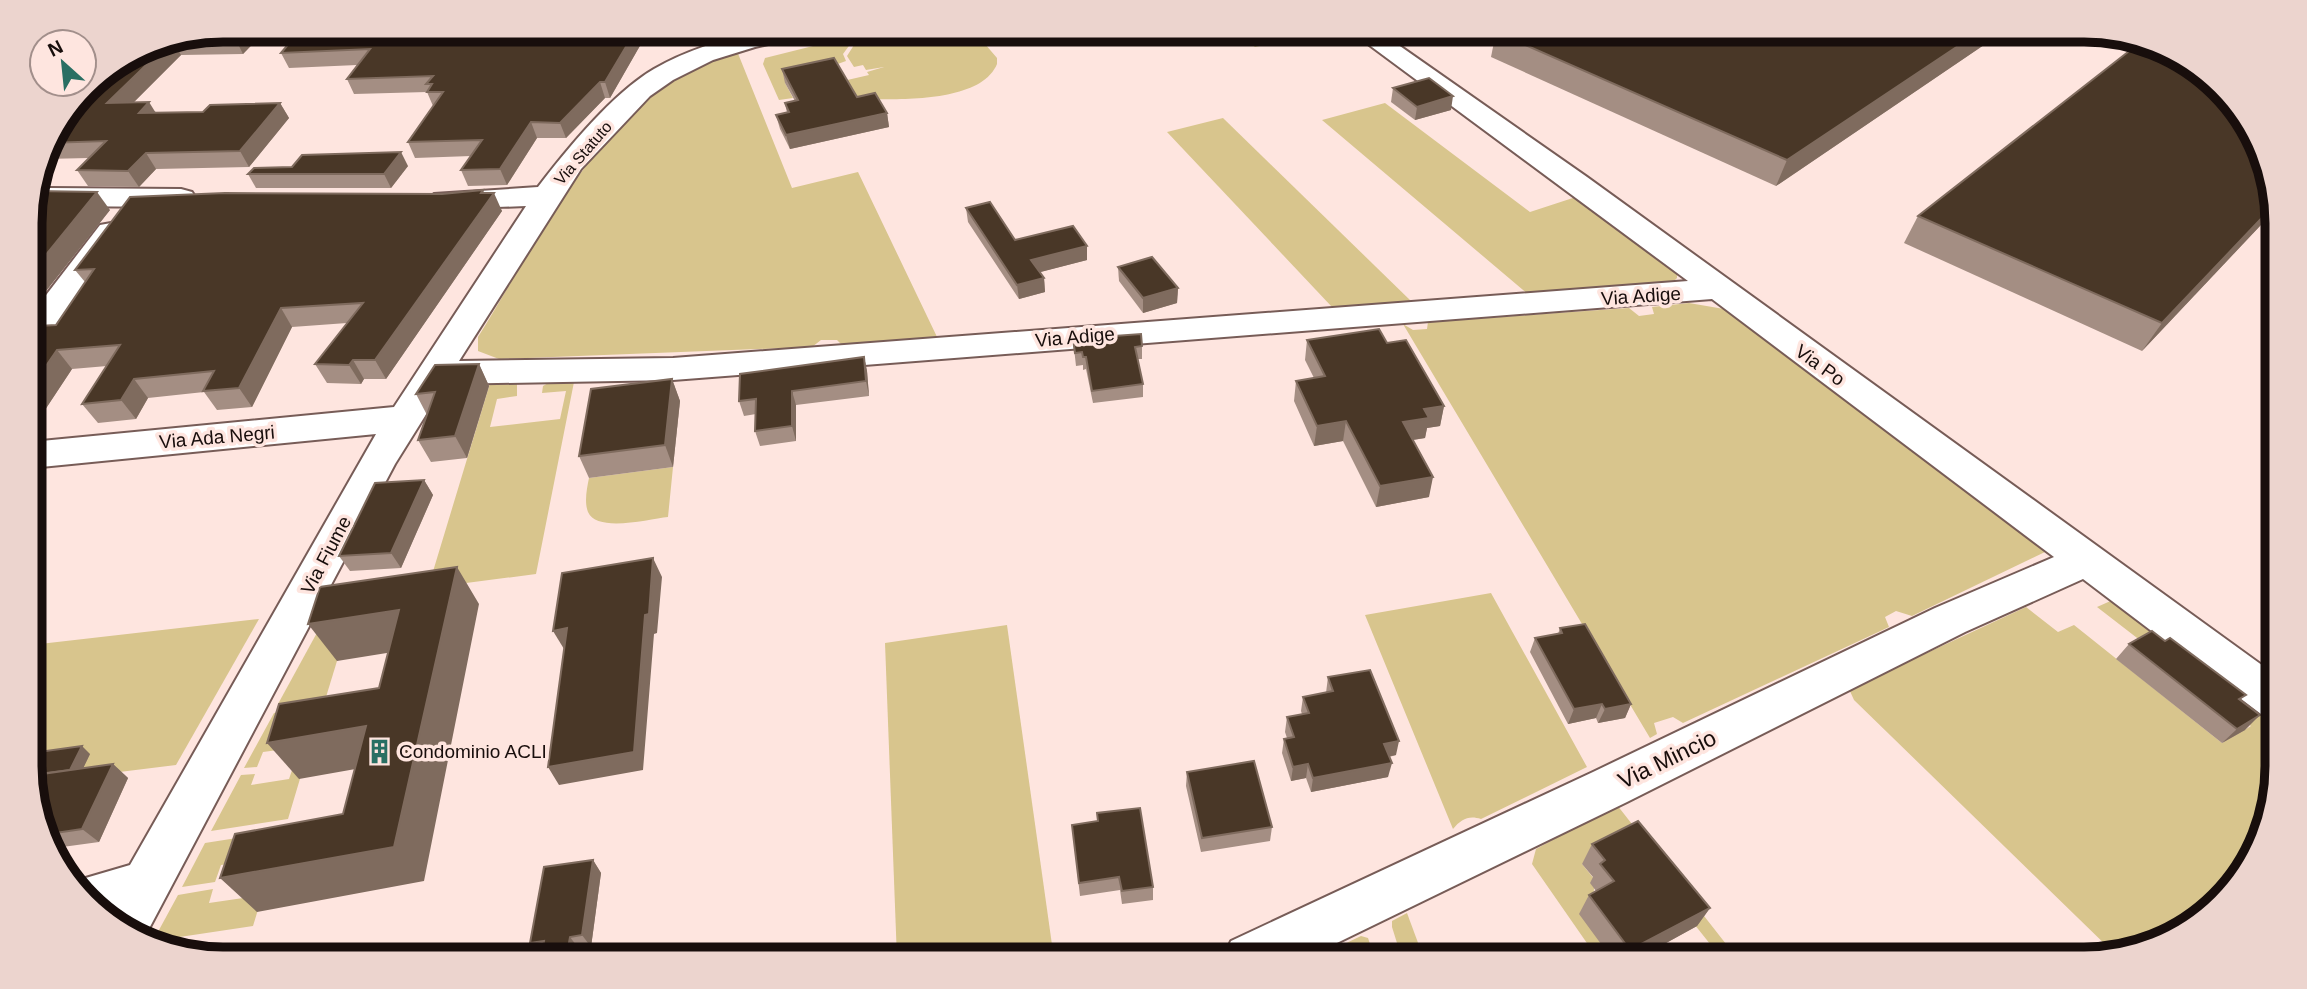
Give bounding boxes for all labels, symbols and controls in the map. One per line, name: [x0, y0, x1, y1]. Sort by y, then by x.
north arrow: [28, 28, 98, 98]
text: N: [45, 36, 66, 61]
street label: Via Statuto: [551, 118, 615, 188]
street label: Via Adige: [1600, 283, 1682, 309]
street label: Via Adige: [1034, 323, 1116, 351]
street label: Via Po: [1791, 340, 1849, 390]
street label: Via Ada Negri: [158, 421, 276, 453]
street label: Via Fiume: [297, 512, 355, 598]
street label: Via Mincio: [1614, 724, 1720, 794]
building icon: Condominio ACLI: [365, 737, 393, 765]
place label: Condominio ACLI: [399, 741, 547, 762]

